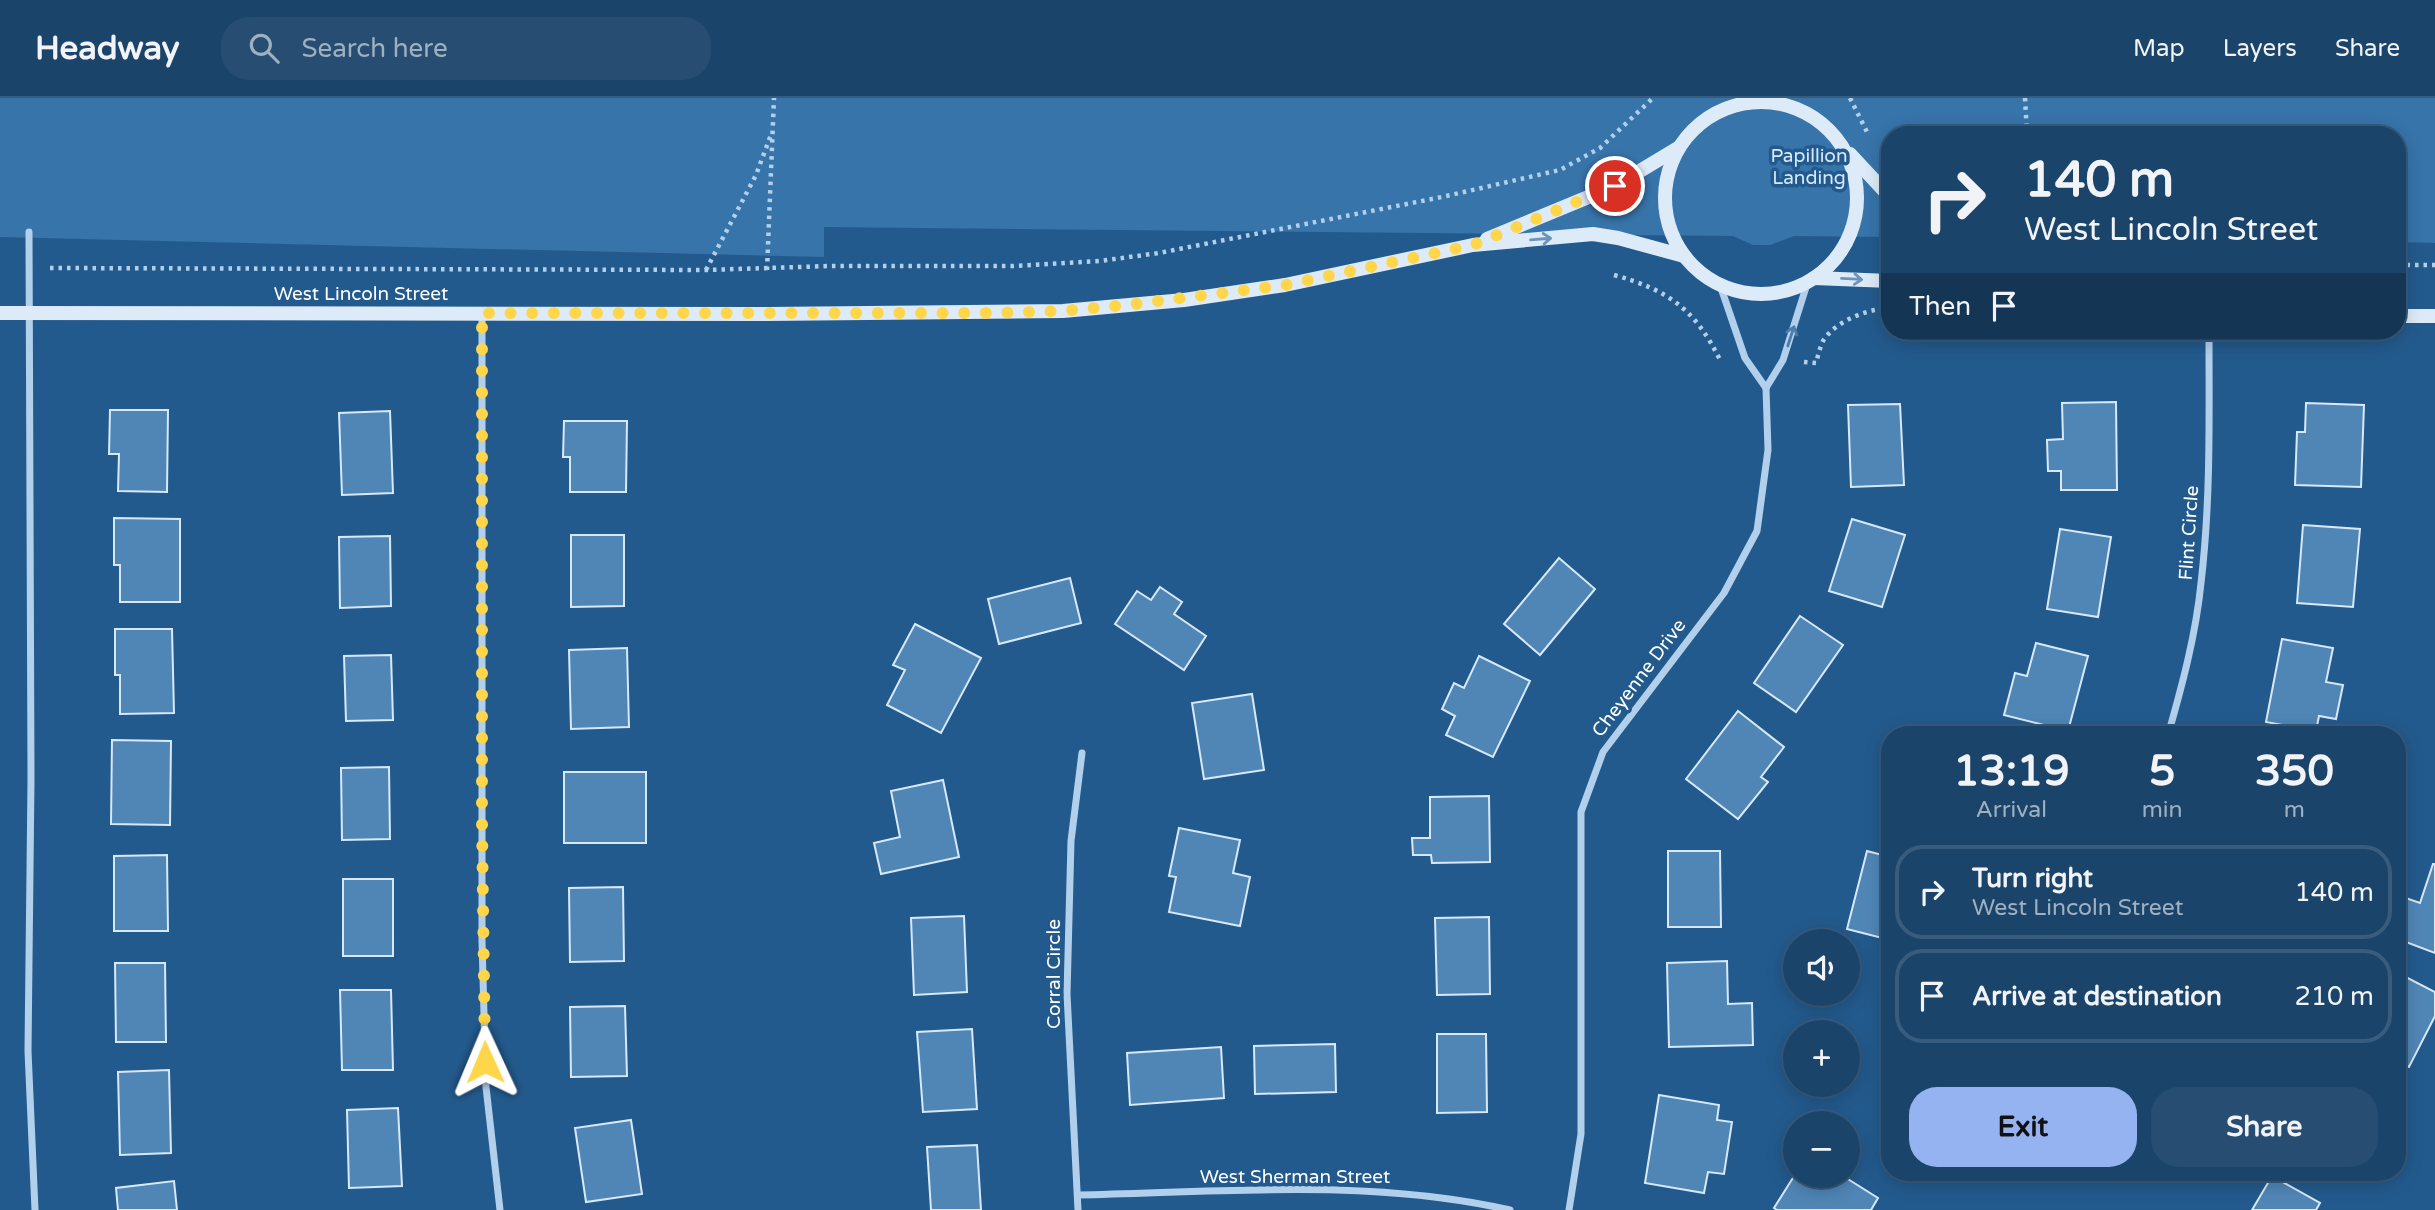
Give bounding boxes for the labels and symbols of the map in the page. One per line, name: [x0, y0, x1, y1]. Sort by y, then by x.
park label: Papillion Landing: [1771, 145, 1848, 189]
pin: [1585, 156, 1645, 216]
one-way arrow: [1529, 232, 1551, 245]
one-way arrow: [1840, 273, 1863, 286]
street label: West Lincoln Street: [274, 283, 448, 305]
one-way arrow: [1785, 325, 1798, 347]
street label: Flint Circle: [2175, 485, 2203, 581]
street label: Cheyenne Drive: [1588, 615, 1690, 741]
street label: Corral Circle: [1043, 919, 1065, 1029]
position arrow: [448, 1025, 522, 1099]
street label: West Sherman Street: [1200, 1166, 1390, 1188]

